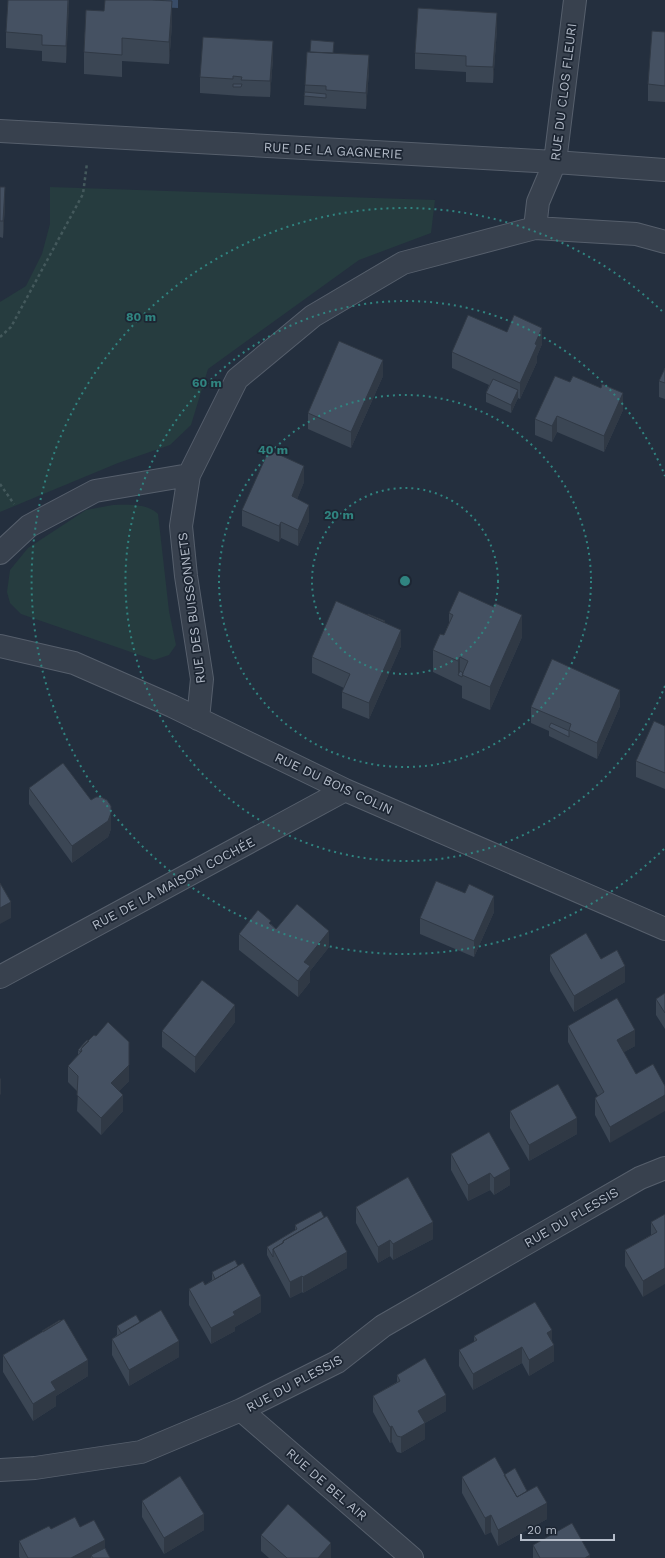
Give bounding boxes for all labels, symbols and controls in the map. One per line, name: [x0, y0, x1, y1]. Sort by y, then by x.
street label: RUE DU CLOS FLEURI: [548, 23, 579, 162]
street label: RUE DE LA GAGNERIE: [263, 139, 403, 162]
text: 80 m: [126, 310, 156, 324]
text: 60 m: [192, 376, 222, 390]
text: 40 m: [258, 443, 288, 457]
text: 20 m: [324, 508, 354, 522]
street label: RUE DES BUISSONNETS: [175, 532, 208, 684]
centre of rings: [398, 574, 412, 588]
street label: RUE DU BOIS COLIN: [273, 750, 395, 817]
street label: RUE DE LA MAISON COCHÉE: [89, 833, 257, 933]
street label: RUE DU PLESSIS: [521, 1184, 621, 1251]
street label: RUE DU PLESSIS: [244, 1352, 345, 1415]
street label: RUE DE BEL AIR: [283, 1445, 370, 1524]
scale bar: [521, 1516, 614, 1542]
text: 20 m: [527, 1523, 557, 1537]

